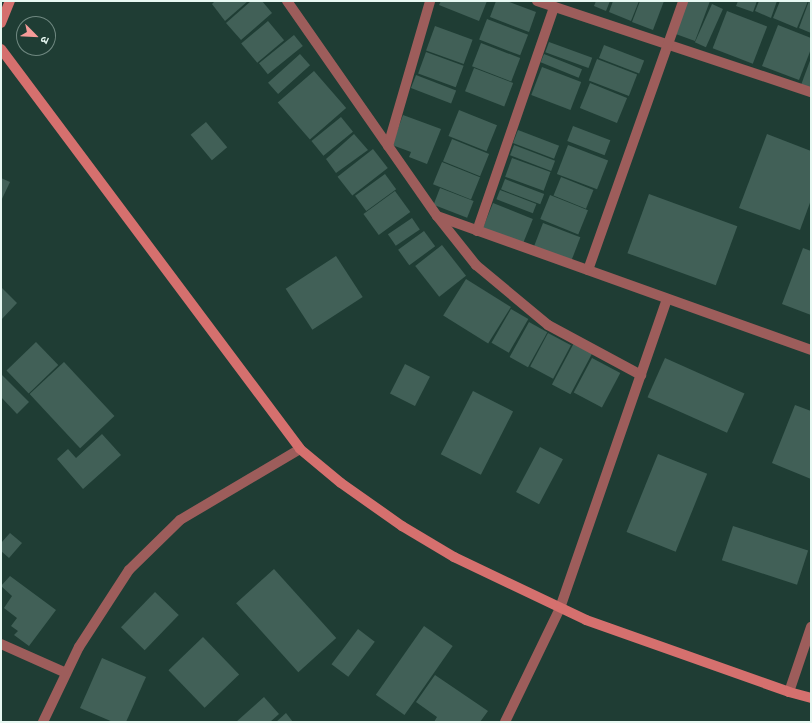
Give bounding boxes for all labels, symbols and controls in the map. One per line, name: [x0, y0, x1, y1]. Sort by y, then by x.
north arrow: [16, 16, 56, 56]
text: उ: [37, 34, 55, 47]

